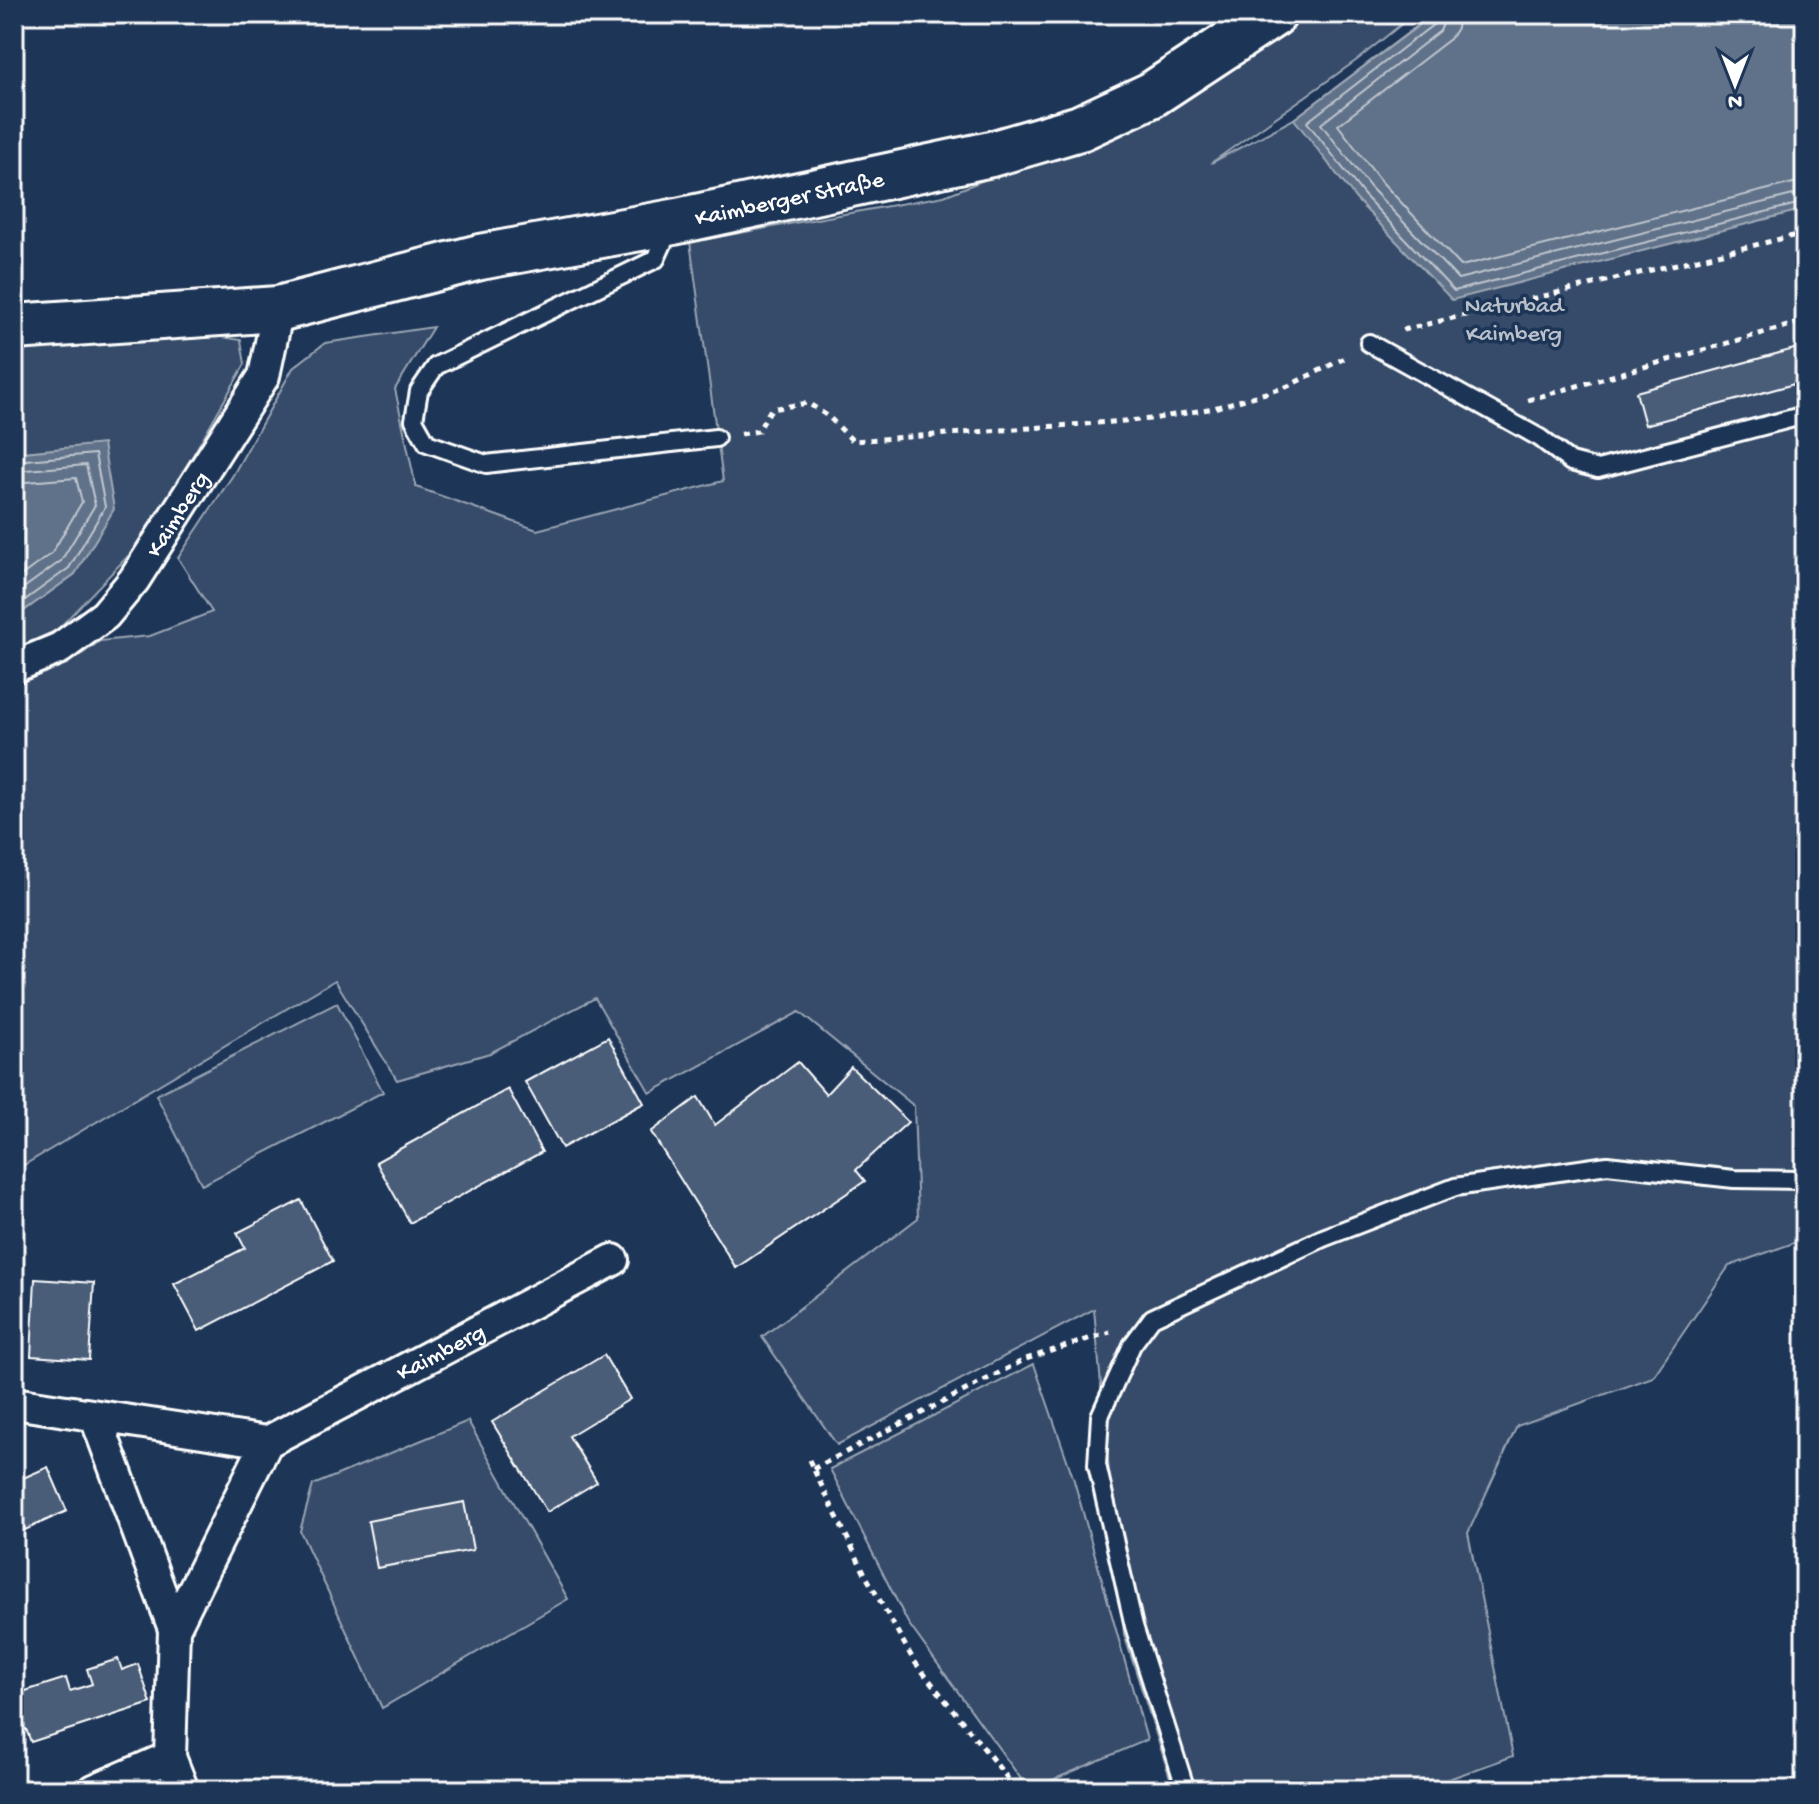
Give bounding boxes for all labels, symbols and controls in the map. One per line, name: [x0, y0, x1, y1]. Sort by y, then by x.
north arrow: [1695, 44, 1775, 124]
text: N: [1728, 87, 1742, 113]
street label: Kaimberger Straße: [693, 166, 887, 235]
park label: Naturbad Kaimberg: [1465, 293, 1565, 350]
street label: Kaimberg: [141, 467, 217, 564]
street label: Kaimberg: [393, 1319, 491, 1389]

